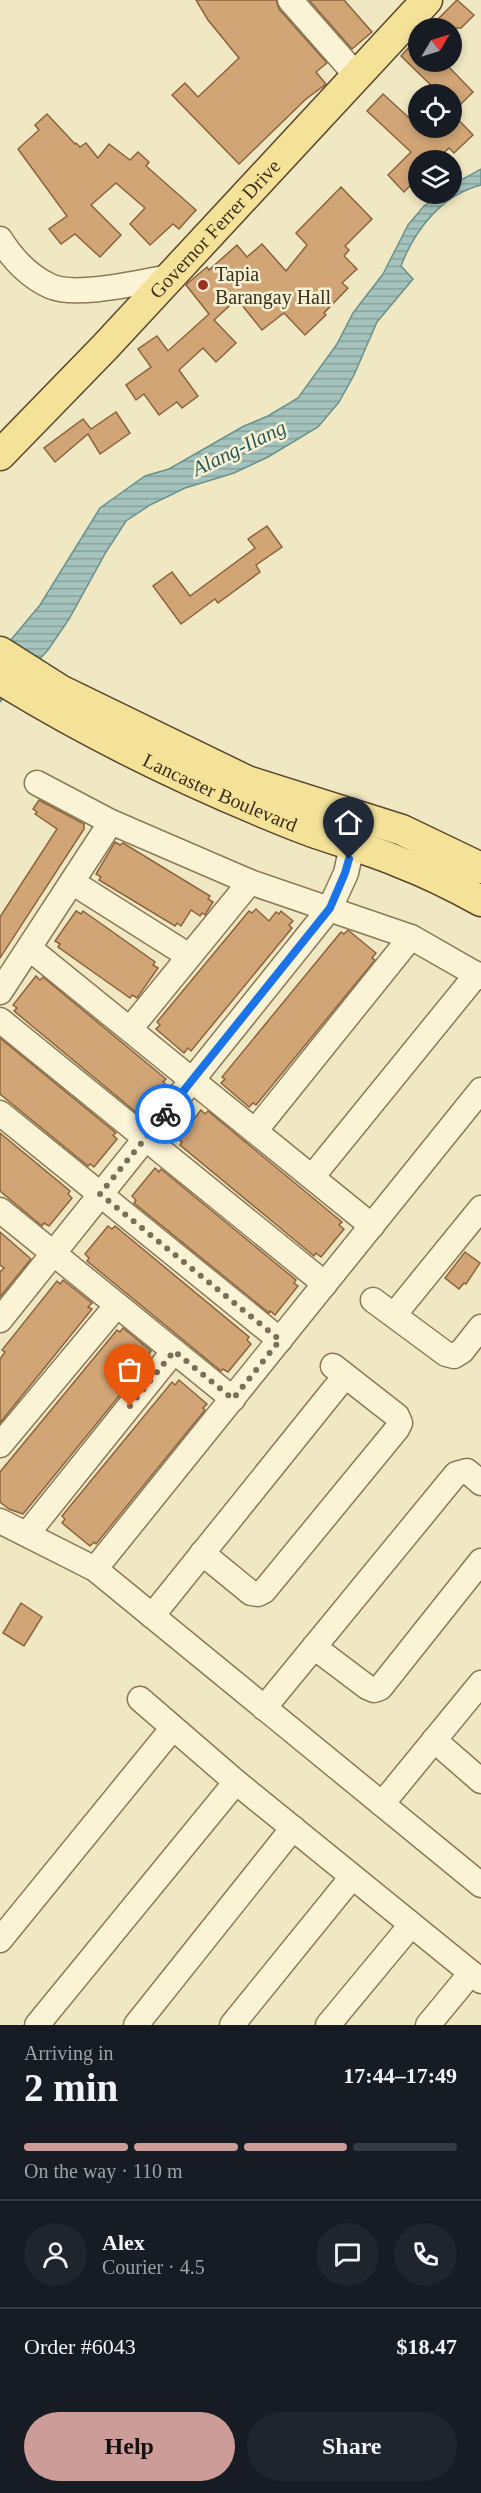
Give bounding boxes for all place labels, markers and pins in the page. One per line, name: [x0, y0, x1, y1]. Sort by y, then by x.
place label: Tapia Barangay Hall: [215, 263, 332, 309]
marker: Tapia Barangay Hall: [196, 278, 210, 292]
pin: [323, 797, 374, 859]
pin: [104, 1344, 155, 1406]

